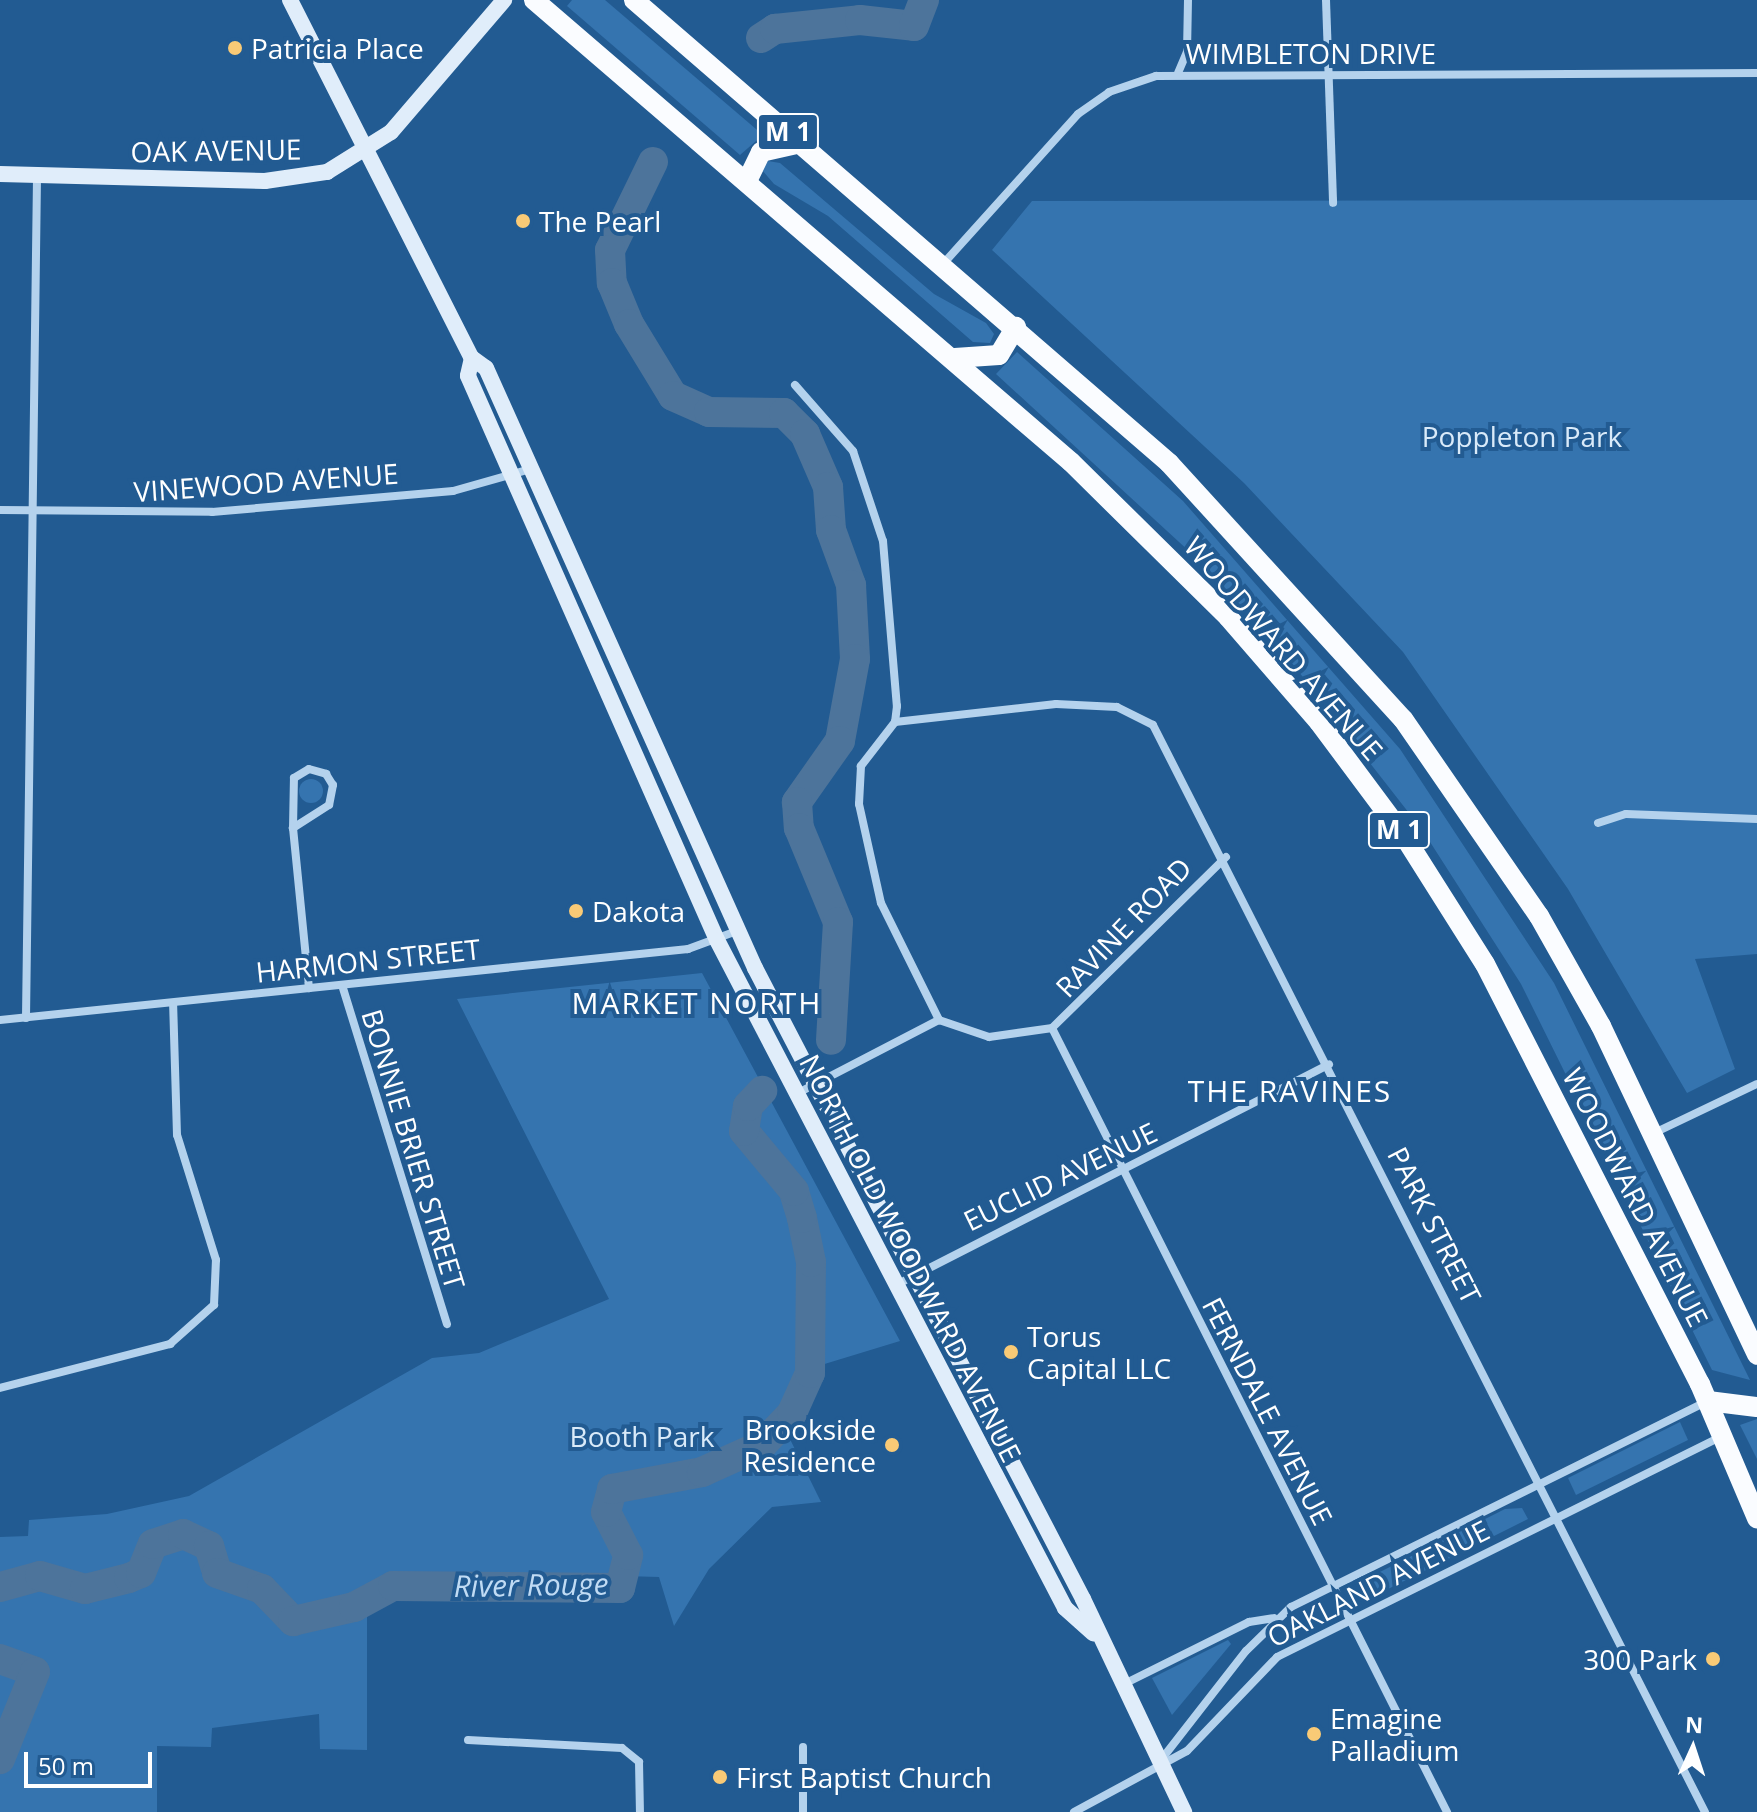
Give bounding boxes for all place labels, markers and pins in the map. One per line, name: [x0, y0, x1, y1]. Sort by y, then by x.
place label: Patricia Place: [251, 31, 424, 65]
marker: Patricia Place: [226, 39, 244, 57]
place label: The Pearl: [539, 204, 661, 238]
marker: The Pearl: [514, 212, 532, 230]
place label: Dakota: [592, 894, 685, 928]
marker: Dakota: [567, 902, 585, 920]
place label: Torus Capital LLC: [1027, 1319, 1171, 1385]
marker: Torus Capital LLC: [1002, 1343, 1020, 1361]
place label: Brookside Residence: [743, 1412, 876, 1478]
marker: Brookside Residence: [883, 1436, 901, 1454]
place label: 300 Park: [1583, 1642, 1697, 1676]
marker: 300 Park: [1704, 1650, 1722, 1668]
place label: Emagine Palladium: [1330, 1701, 1459, 1767]
marker: Emagine Palladium: [1305, 1725, 1323, 1743]
place label: First Baptist Church: [736, 1760, 992, 1794]
marker: First Baptist Church: [711, 1768, 729, 1786]

